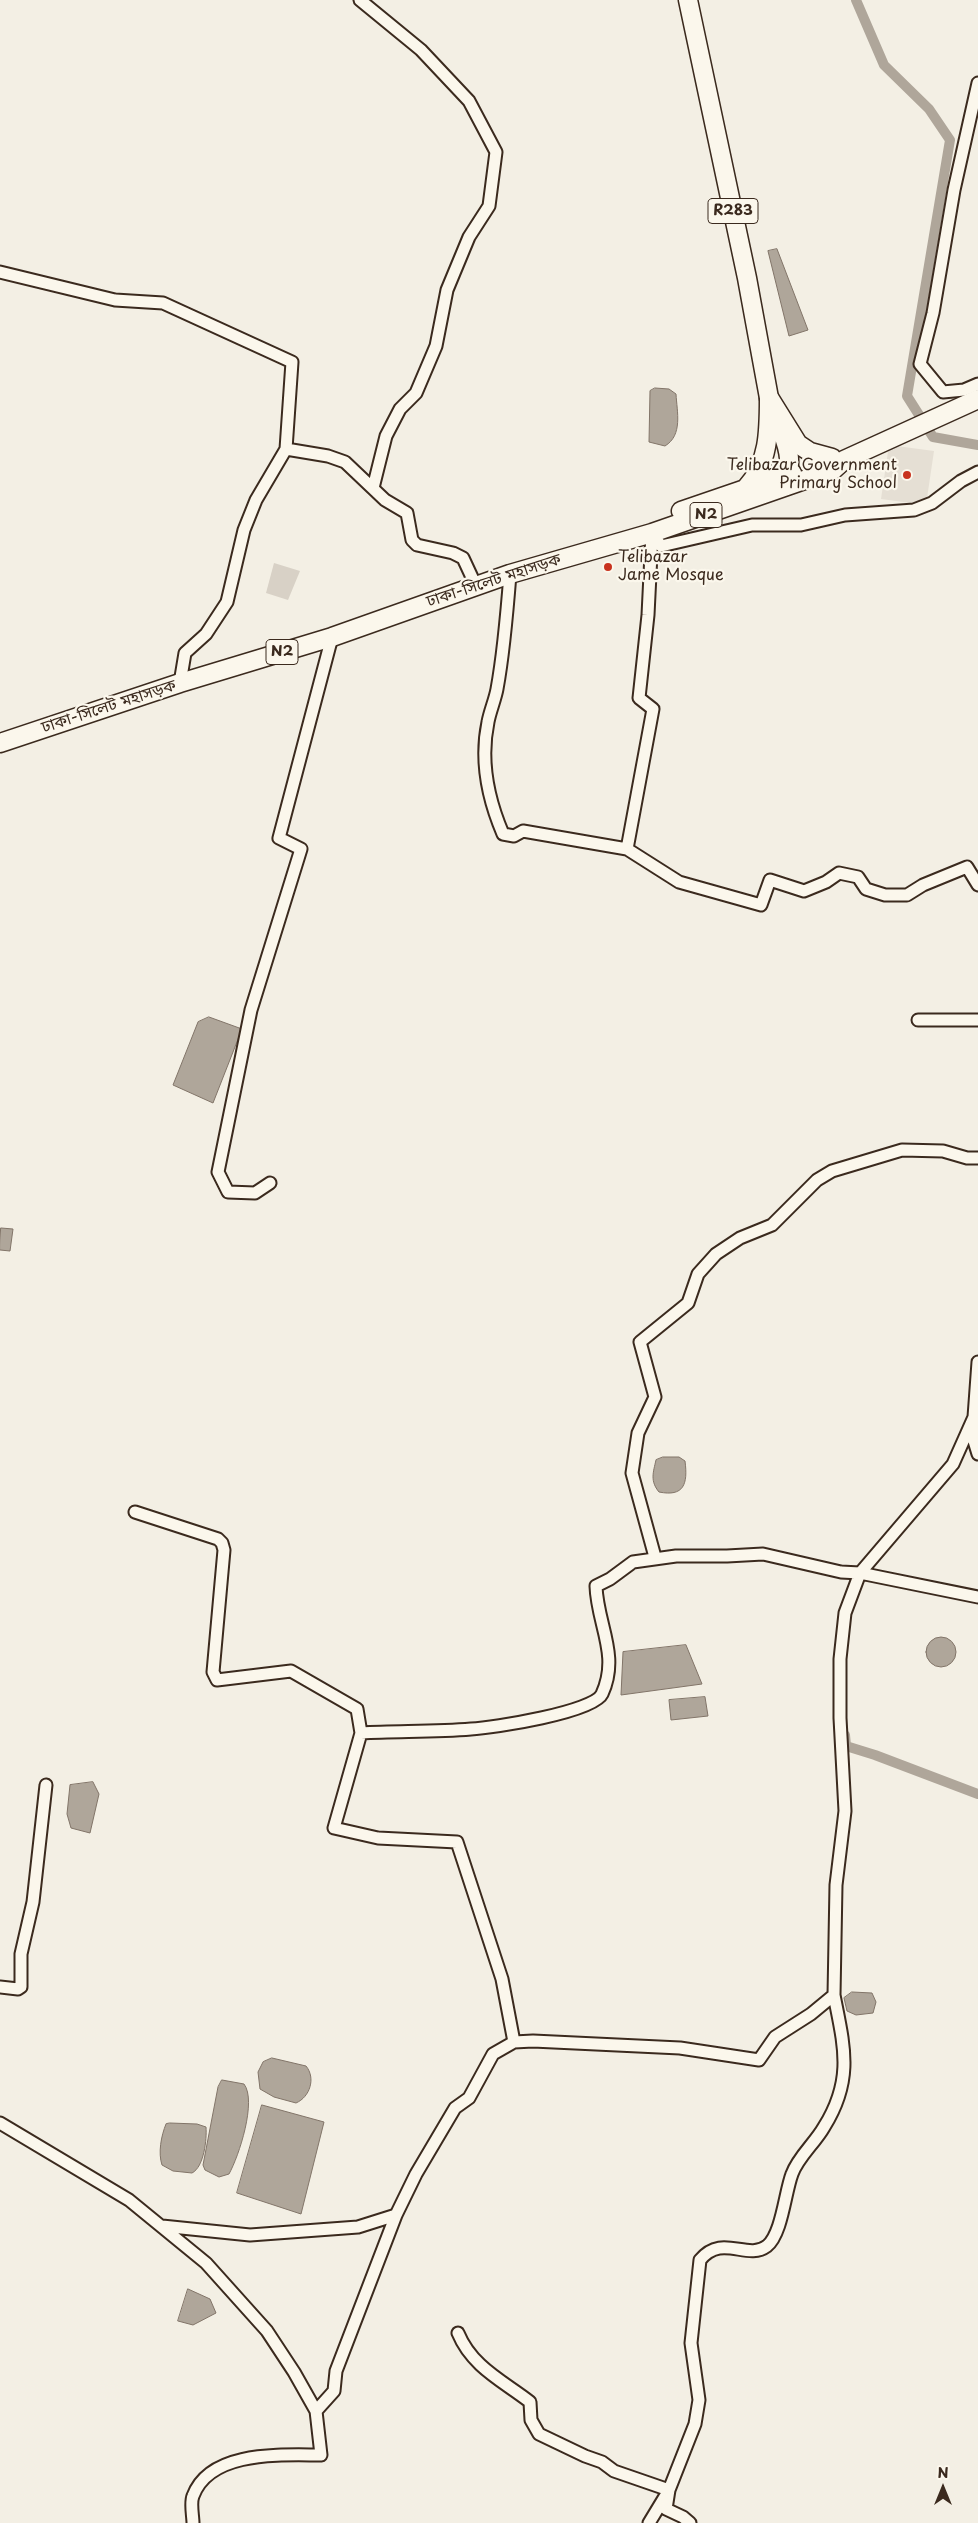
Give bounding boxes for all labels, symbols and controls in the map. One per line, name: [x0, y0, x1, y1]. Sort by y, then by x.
road number: R283: [708, 198, 758, 224]
place label: Telibazar Government Primary School: [727, 456, 897, 494]
marker: Telibazar Government Primary School: [901, 469, 913, 481]
road number: N2: [690, 502, 722, 528]
place label: Telibazar Jame Mosque: [618, 548, 724, 586]
street label: ঢাকা-সিলেট মহাসড়ক: [424, 550, 564, 612]
marker: Telibazar Jame Mosque: [602, 561, 614, 573]
road number: N2: [266, 640, 298, 664]
street label: ঢাকা-সিলেট মহাসড়ক: [39, 676, 179, 738]
text: N: [937, 2462, 949, 2483]
north arrow: [918, 2463, 968, 2513]

